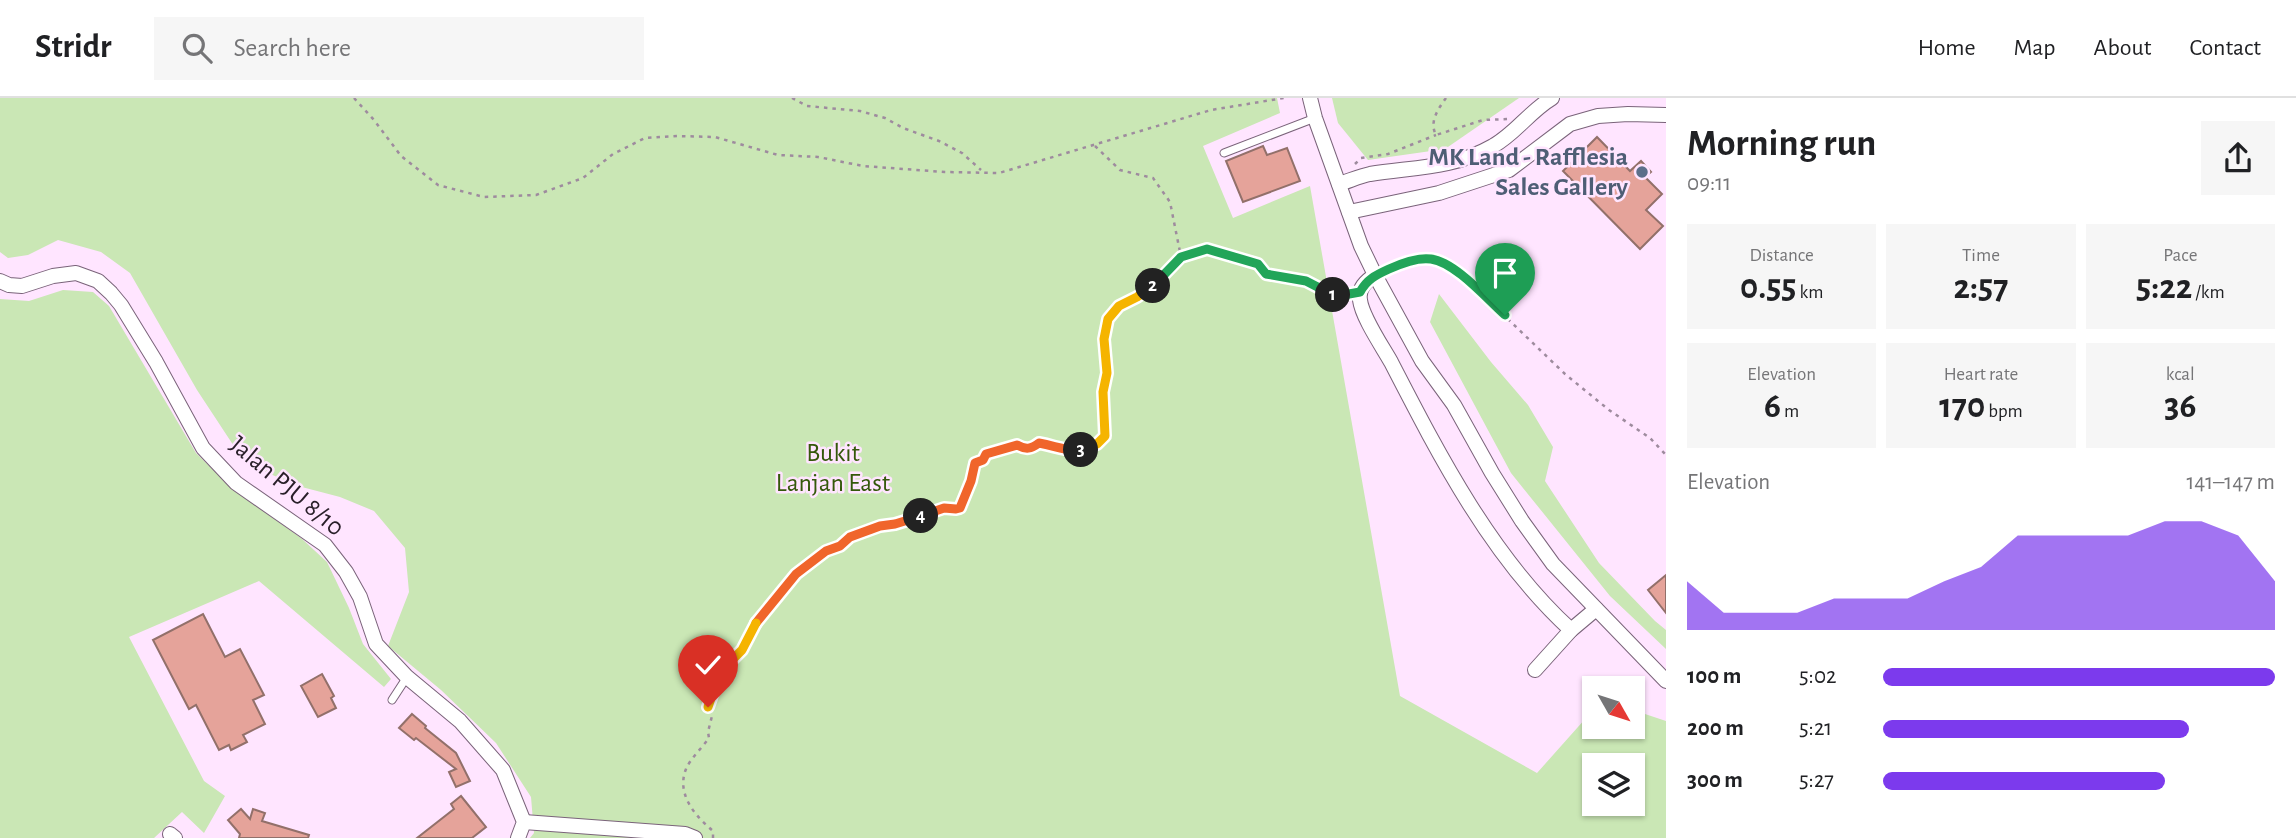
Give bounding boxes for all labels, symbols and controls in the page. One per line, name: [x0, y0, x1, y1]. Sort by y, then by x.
search box: [154, 17, 644, 80]
icon: search: [178, 29, 216, 67]
text: Stridr: [35, 31, 112, 64]
text: Search here: [234, 35, 351, 61]
text: Home: [1918, 36, 1976, 60]
text: Map: [2014, 36, 2056, 60]
text: About: [2094, 36, 2151, 60]
text: Contact: [2189, 36, 2261, 60]
button: share: [2201, 121, 2275, 195]
text: Morning run: [1687, 125, 1876, 163]
place label: MK Land - Rafflesia Sales Gallery: [1428, 144, 1628, 200]
marker: MK Land - Rafflesia Sales Gallery: [1634, 164, 1650, 180]
text: 09:11: [1687, 172, 1731, 195]
pin: [1475, 243, 1535, 315]
text: Distance: [1749, 246, 1814, 265]
text: Time: [1962, 246, 2000, 265]
text: Pace: [2163, 246, 2197, 265]
icon: arrive: [1486, 254, 1524, 292]
pin: 2: [1136, 268, 1170, 304]
text: 0.55: [1740, 270, 1796, 305]
text: 2:57: [1954, 270, 2008, 305]
text: 5:22: [2136, 270, 2192, 305]
text: 2: [1148, 276, 1157, 295]
pin: 1: [1316, 278, 1350, 312]
text: km: [1796, 283, 1823, 302]
text: /km: [2192, 283, 2225, 302]
text: 1: [1329, 285, 1336, 304]
text: Elevation: [1747, 365, 1816, 384]
text: Heart rate: [1944, 365, 2018, 384]
text: kcal: [2166, 365, 2195, 384]
text: 6: [1764, 389, 1781, 424]
text: 170: [1939, 389, 1985, 424]
text: 36: [2164, 389, 2196, 424]
text: m: [1781, 402, 1799, 421]
text: bpm: [1985, 402, 2023, 421]
street label: Jalan PJU 8/10: [225, 431, 349, 541]
pin: 3: [1064, 432, 1098, 468]
park label: Bukit Lanjan East: [776, 440, 890, 496]
text: 3: [1076, 440, 1085, 459]
text: Elevation: [1687, 471, 1770, 494]
text: 141–147 m: [2186, 471, 2275, 494]
pin: 4: [904, 498, 939, 534]
text: 4: [916, 506, 925, 525]
pin: [678, 635, 738, 707]
icon: check: [689, 646, 727, 684]
text: 100 m: [1687, 665, 1741, 688]
text: 5:02: [1799, 665, 1837, 688]
north arrow: [1582, 676, 1645, 738]
map controls: [1582, 676, 1645, 816]
text: 200 m: [1687, 717, 1744, 740]
text: 5:21: [1799, 717, 1832, 740]
button: layers: [1582, 753, 1645, 816]
text: 300 m: [1687, 769, 1743, 792]
text: 5:27: [1799, 769, 1834, 792]

